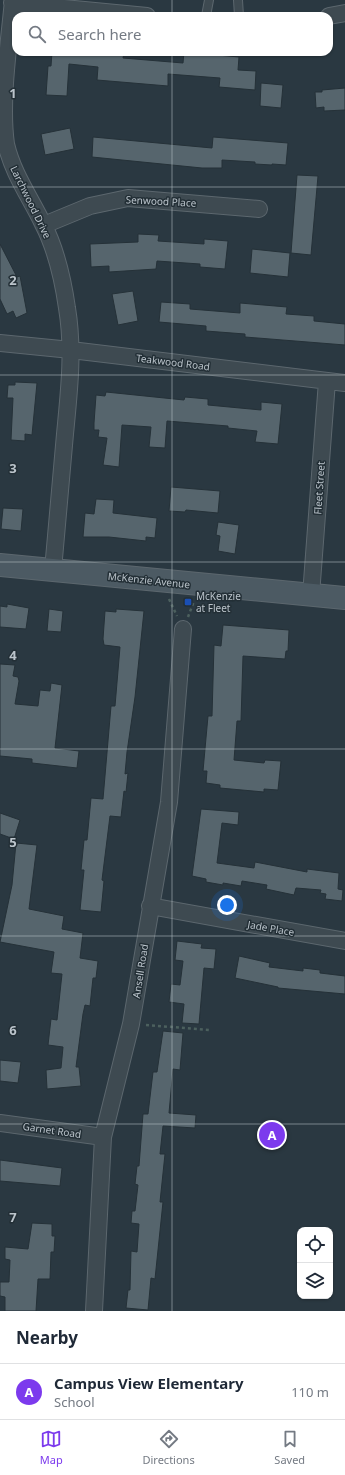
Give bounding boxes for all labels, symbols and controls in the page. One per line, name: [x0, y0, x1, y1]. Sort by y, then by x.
search box: [12, 12, 333, 56]
icon: search: [26, 23, 48, 45]
text: Search here: [58, 24, 141, 44]
text: 1: [9, 84, 17, 102]
street label: Larchwood Drive: [7, 163, 55, 241]
street label: Senwood Place: [125, 192, 197, 210]
text: 2: [9, 271, 17, 289]
street label: Teakwood Road: [135, 351, 211, 373]
text: 3: [9, 459, 17, 477]
street label: Fleet Street: [310, 461, 328, 515]
street label: McKenzie Avenue: [107, 569, 191, 591]
place label: McKenzie at Fleet: [196, 589, 241, 615]
marker: McKenzie at Fleet: [183, 597, 193, 607]
text: 4: [9, 646, 17, 664]
text: 5: [9, 833, 17, 851]
your location: [217, 895, 237, 915]
street label: Jade Place: [245, 917, 296, 939]
street label: Ansell Road: [129, 943, 151, 999]
text: 6: [9, 1021, 17, 1039]
street label: Garnet Road: [22, 1119, 82, 1141]
pin: A: [259, 1120, 285, 1150]
text: 7: [9, 1208, 17, 1226]
map controls: [297, 1227, 333, 1299]
button: locate: [297, 1227, 333, 1263]
button: layers: [297, 1263, 333, 1299]
text: Nearby: [16, 1326, 78, 1349]
text: Campus View Elementary: [54, 1373, 243, 1393]
text: A: [25, 1383, 34, 1401]
text: 110 m: [291, 1383, 329, 1401]
text: School: [54, 1393, 95, 1411]
tab: Map: [40, 1428, 63, 1467]
tab: Directions: [142, 1428, 195, 1467]
tab: Saved: [274, 1428, 305, 1467]

